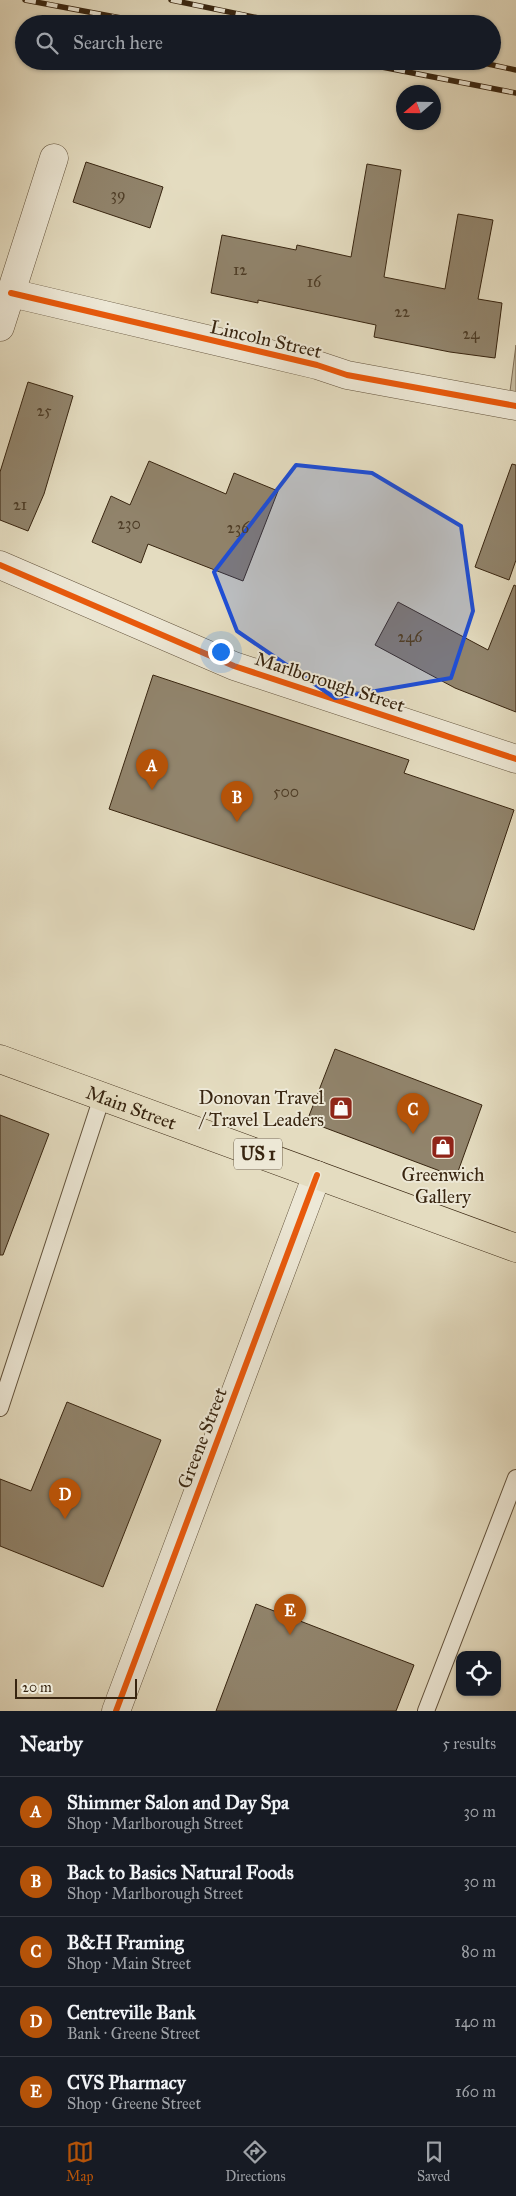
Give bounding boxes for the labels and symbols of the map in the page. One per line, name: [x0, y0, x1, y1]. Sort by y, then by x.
north arrow: [396, 85, 441, 130]
house number: 39: [111, 185, 126, 204]
house number: 12: [233, 260, 247, 279]
house number: 16: [307, 272, 322, 291]
house number: 22: [394, 302, 410, 321]
street label: Lincoln Street: [208, 315, 324, 363]
house number: 24: [463, 324, 480, 343]
house number: 25: [36, 401, 52, 420]
house number: 21: [13, 495, 27, 514]
house number: 230: [117, 514, 141, 533]
house number: 236: [227, 518, 250, 537]
house number: 246: [397, 627, 423, 646]
your location: [208, 639, 234, 665]
street label: Marlborough Street: [252, 647, 408, 718]
pin: A: [136, 749, 168, 790]
pin: B: [221, 781, 253, 822]
house number: 500: [273, 782, 299, 801]
street label: Main Street: [83, 1080, 180, 1134]
place label: Donovan Travel / Travel Leaders: [198, 1086, 325, 1131]
pin: C: [397, 1093, 429, 1134]
shop icon: Donovan Travel / Travel Leaders: [328, 1095, 354, 1121]
shop icon: Greenwich Gallery: [430, 1134, 456, 1160]
road number: US 1: [234, 1138, 282, 1170]
place label: Greenwich Gallery: [402, 1163, 485, 1208]
street label: Greene Street: [172, 1384, 232, 1492]
pin: D: [49, 1478, 81, 1519]
pin: E: [274, 1594, 306, 1635]
scale bar: [15, 1676, 138, 1699]

